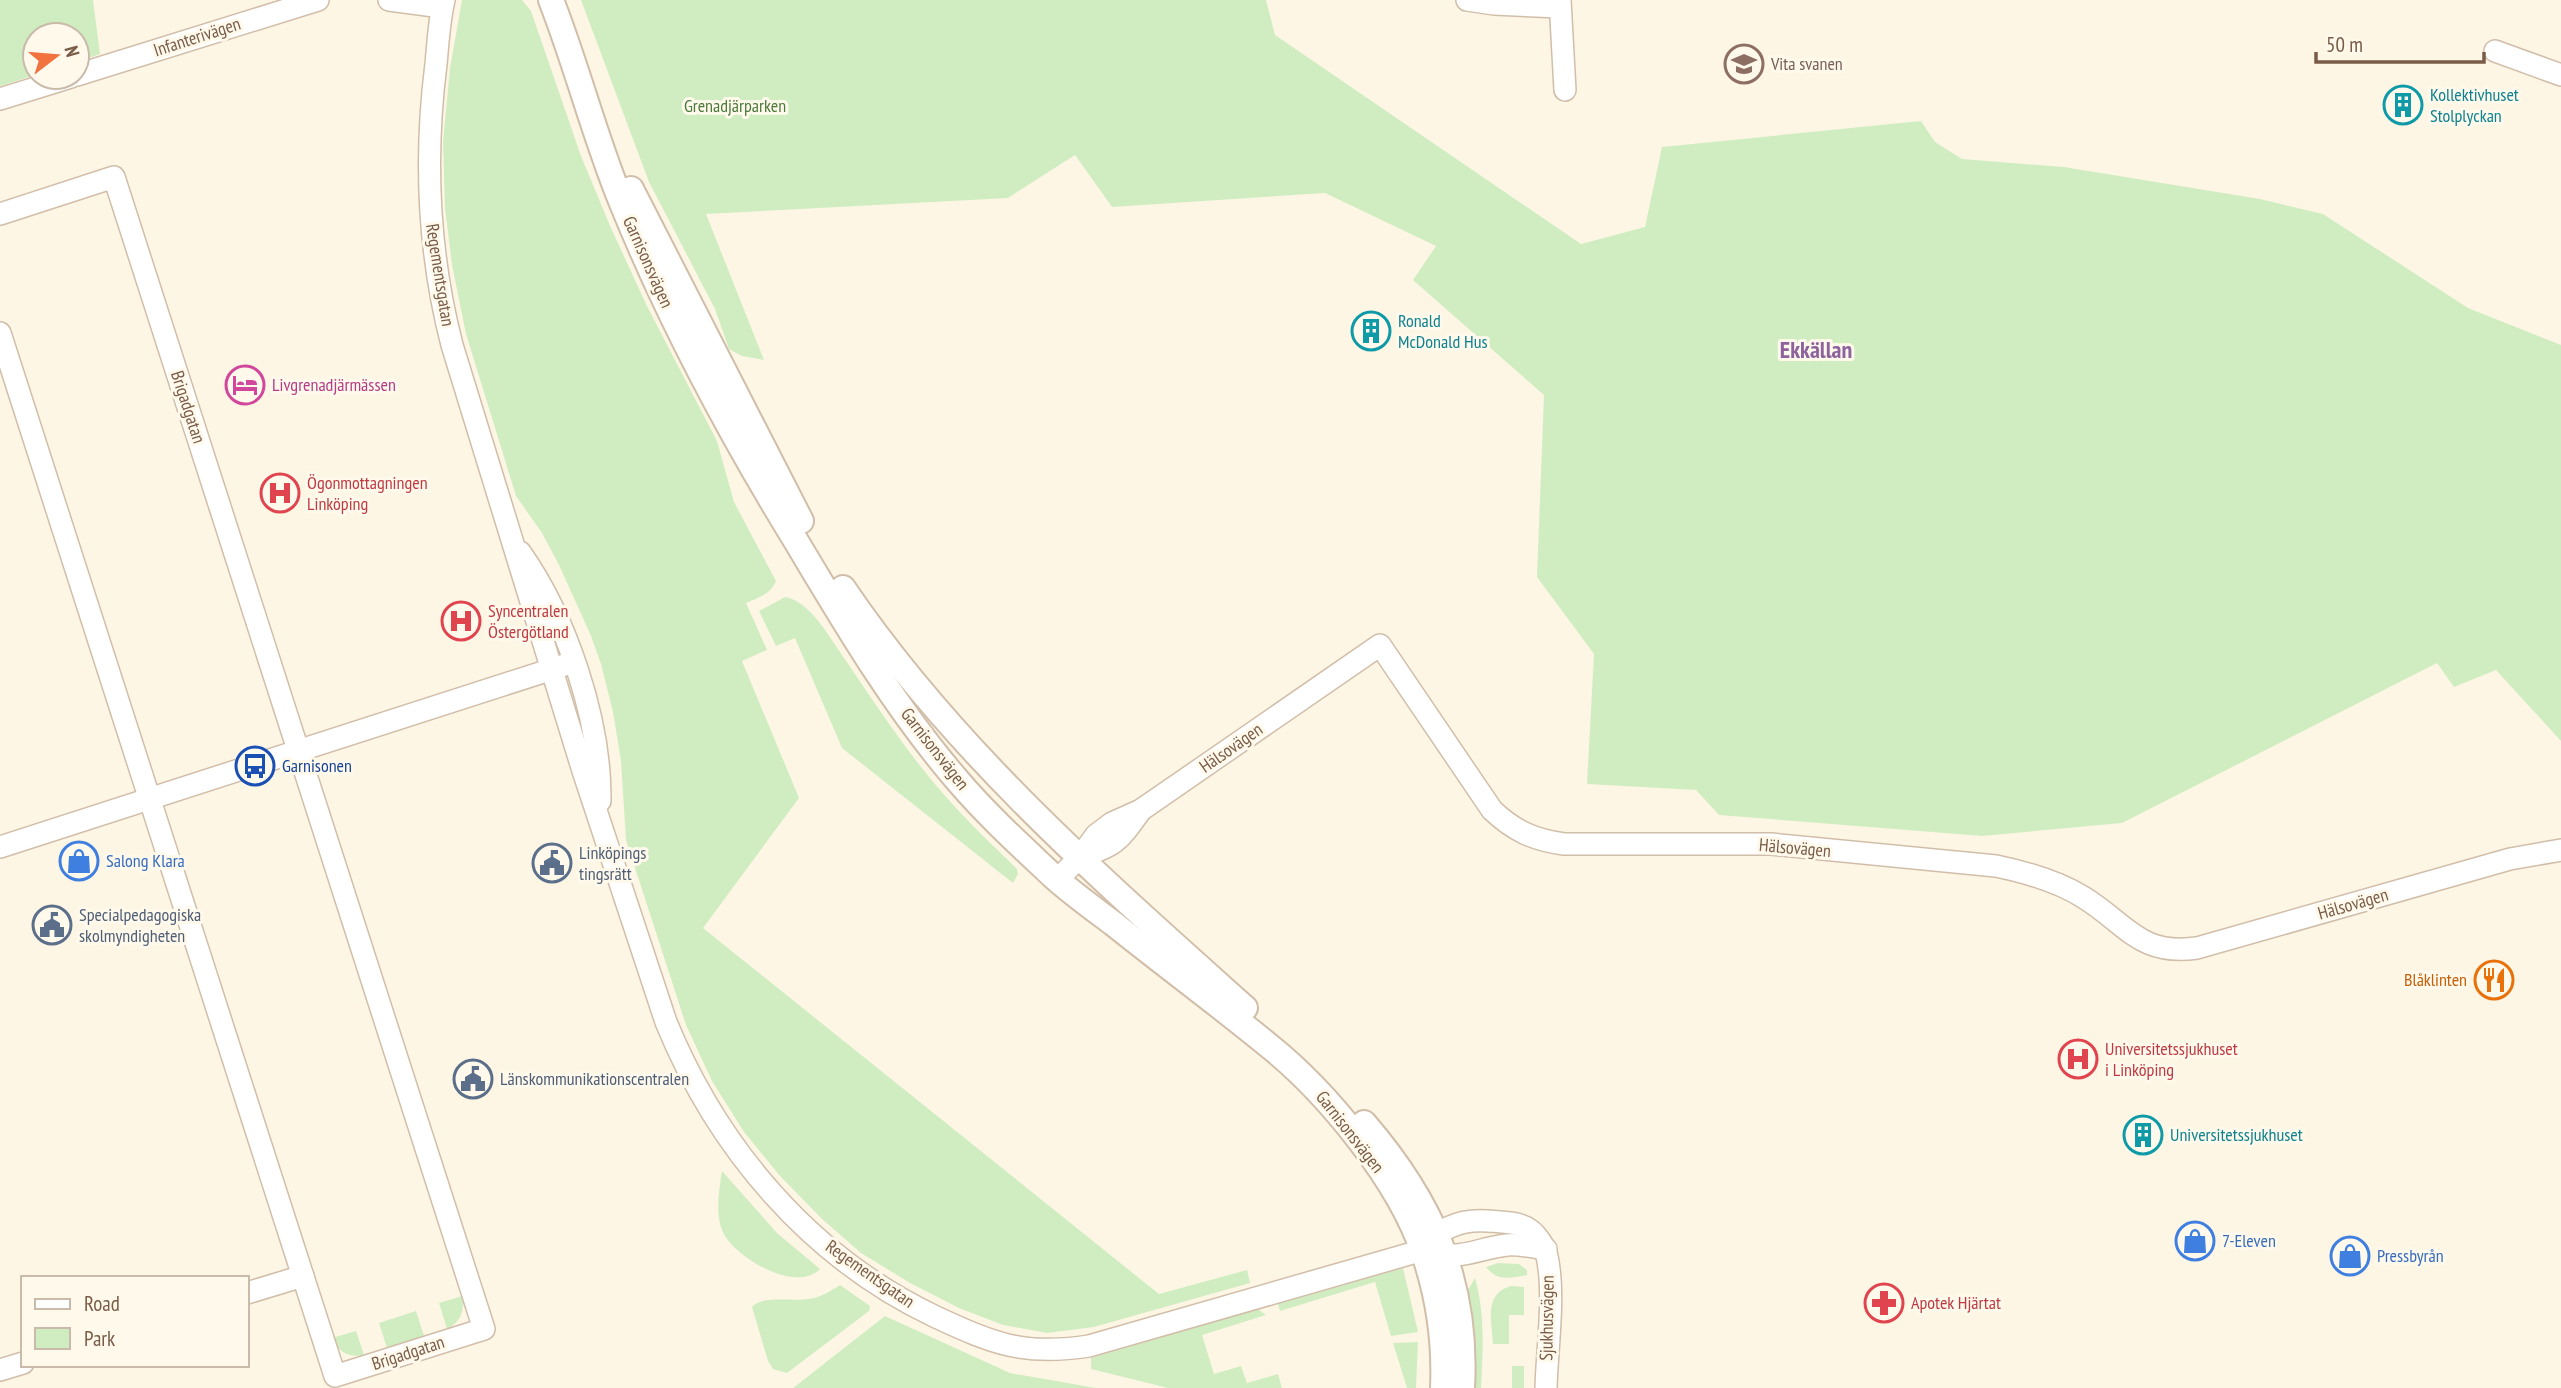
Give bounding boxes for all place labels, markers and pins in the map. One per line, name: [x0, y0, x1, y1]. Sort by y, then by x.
school or university icon: Vita svanen: [1723, 43, 1765, 85]
place label: Vita svanen: [1770, 52, 1843, 75]
place label: Kollektivhuset Stolplyckan: [2430, 83, 2519, 127]
building icon: Kollektivhuset Stolplyckan: [2382, 84, 2424, 126]
place label: Ronald McDonald Hus: [1398, 309, 1488, 353]
building icon: Ronald McDonald Hus: [1350, 310, 1392, 352]
hotel icon: Livgrenadjärmässen: [224, 364, 266, 406]
place label: Livgrenadjärmässen: [272, 373, 396, 396]
place label: Ögonmottagningen Linköping: [307, 471, 428, 515]
hospital icon: Ögonmottagningen Linköping: [259, 472, 301, 514]
place label: Syncentralen Östergötland: [488, 599, 569, 643]
hospital icon: Syncentralen Östergötland: [440, 600, 482, 642]
bus stop icon: Garnisonen: [234, 745, 276, 787]
place label: Garnisonen: [282, 754, 352, 777]
shop icon: Salong Klara: [58, 840, 100, 882]
place label: Linköpings tingsrätt: [579, 841, 646, 885]
public building icon: Linköpings tingsrätt: [531, 842, 573, 884]
place label: Salong Klara: [106, 849, 185, 872]
place label: Specialpedagogiska skolmyndigheten: [79, 903, 201, 947]
public building icon: Specialpedagogiska skolmyndigheten: [31, 904, 73, 946]
restaurant icon: Blåklinten: [2473, 959, 2515, 1001]
place label: Blåklinten: [2404, 968, 2467, 991]
place label: Universitetssjukhuset i Linköping: [2105, 1037, 2238, 1081]
hospital icon: Universitetssjukhuset i Linköping: [2057, 1038, 2099, 1080]
public building icon: Länskommunikationscentralen: [452, 1058, 494, 1100]
place label: Länskommunikationscentralen: [500, 1067, 689, 1090]
building icon: Universitetssjukhuset: [2122, 1114, 2164, 1156]
place label: Universitetssjukhuset: [2170, 1123, 2303, 1146]
shop icon: 7-Eleven: [2174, 1220, 2216, 1262]
place label: 7-Eleven: [2222, 1229, 2276, 1252]
shop icon: Pressbyrån: [2329, 1235, 2371, 1277]
place label: Pressbyrån: [2377, 1244, 2444, 1267]
pharmacy icon: Apotek Hjärtat: [1863, 1282, 1905, 1324]
place label: Apotek Hjärtat: [1911, 1291, 2001, 1314]

